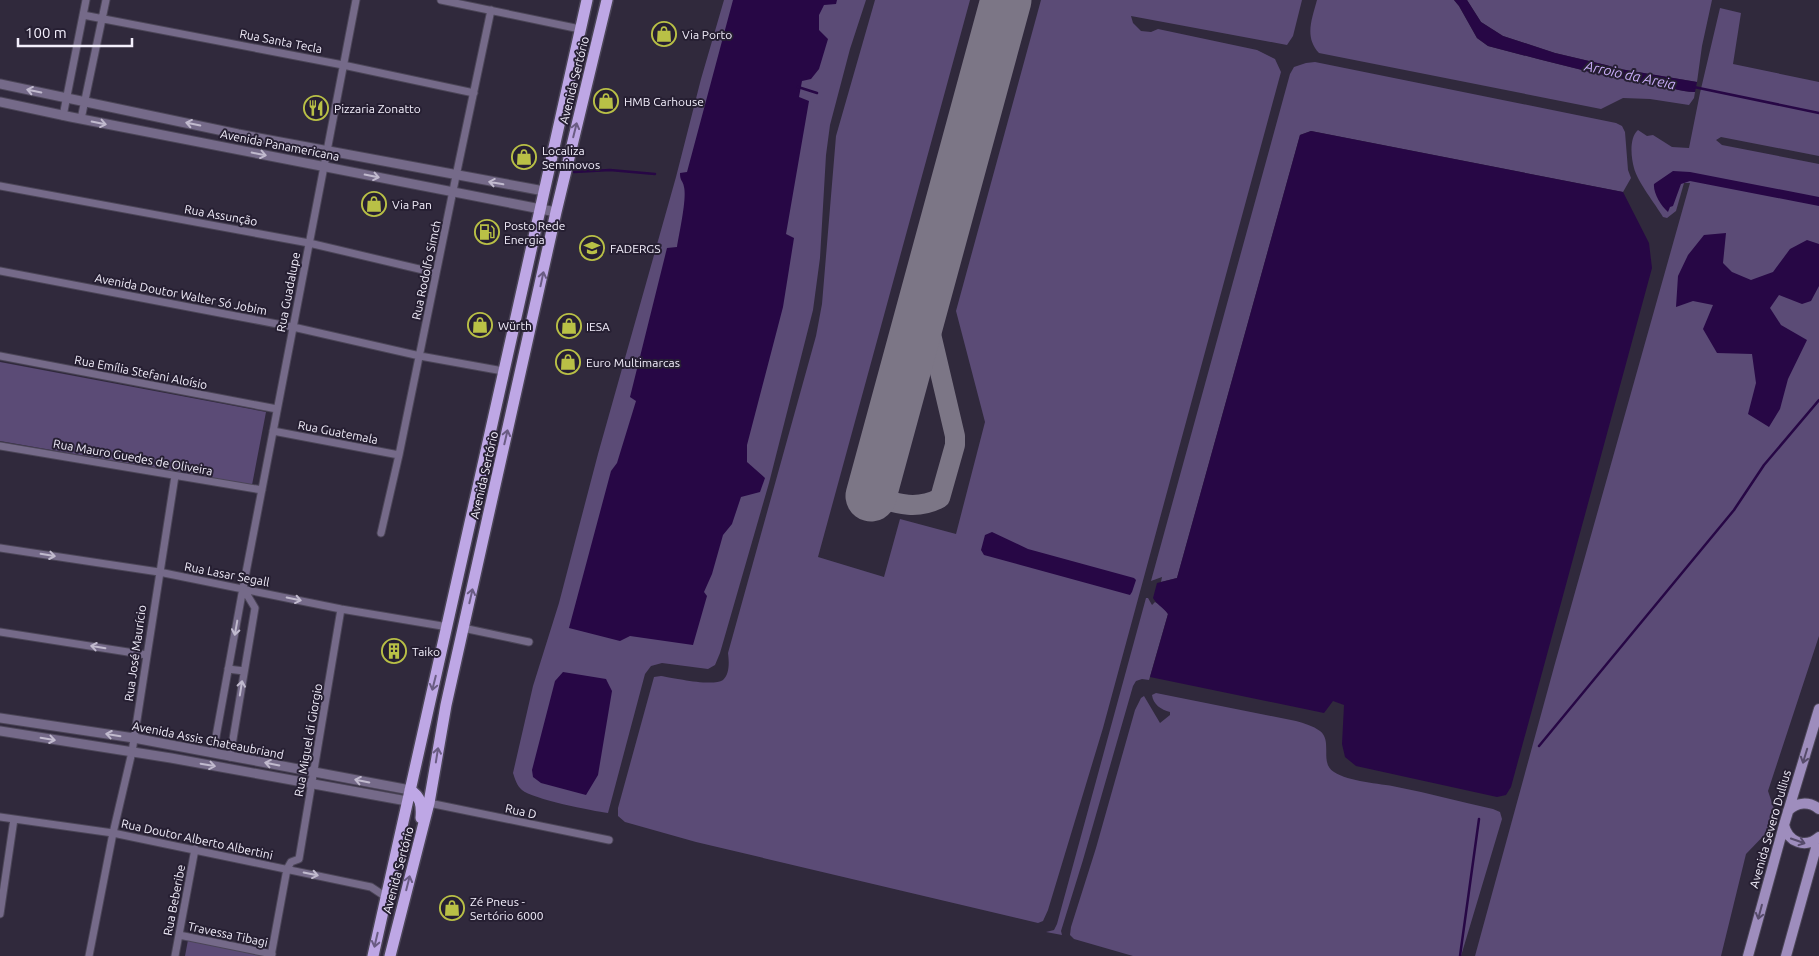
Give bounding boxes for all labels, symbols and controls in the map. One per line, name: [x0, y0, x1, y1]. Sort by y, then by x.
scale bar: [18, 15, 131, 47]
shop icon: Via Porto: [651, 21, 677, 47]
text: 100 m: [25, 24, 67, 41]
street label: Rua Santa Tecla: [239, 27, 323, 55]
place label: Via Porto: [682, 28, 732, 41]
street label: Avenida Sertório: [557, 35, 591, 125]
water label: Arroio da Areia: [1582, 57, 1677, 93]
one-way arrow: [26, 86, 42, 95]
shop icon: HMB Carhouse: [593, 88, 619, 114]
restaurant icon: Pizzaria Zonatto: [303, 95, 329, 121]
place label: HMB Carhouse: [624, 95, 704, 108]
place label: Pizzaria Zonatto: [334, 102, 421, 115]
one-way arrow: [91, 119, 107, 128]
one-way arrow: [186, 119, 202, 129]
one-way arrow: [571, 123, 581, 139]
street label: Avenida Panamericana: [219, 127, 341, 163]
shop icon: Localiza Seminovos: [511, 144, 537, 170]
place label: Localiza Seminovos: [542, 144, 600, 171]
one-way arrow: [250, 149, 266, 159]
one-way arrow: [363, 171, 379, 181]
one-way arrow: [488, 177, 504, 187]
shop icon: Via Pan: [361, 191, 387, 217]
place label: Via Pan: [392, 198, 432, 211]
street label: Rua Assunção: [183, 202, 259, 228]
street label: Rua Rodolfo Simch: [409, 219, 443, 321]
fuel station icon: Posto Rede Energia: [474, 219, 500, 245]
place label: Posto Rede Energia: [504, 219, 565, 246]
school or university icon: FADERGS: [579, 235, 605, 261]
place label: FADERGS: [610, 242, 661, 255]
street label: Rua Guadalupe: [274, 251, 302, 333]
street label: Avenida Doutor Walter Só Jobim: [94, 271, 268, 317]
one-way arrow: [538, 271, 547, 287]
shop icon: Würth: [467, 312, 493, 338]
shop icon: IESA: [556, 313, 582, 339]
place label: Würth: [498, 319, 532, 332]
place label: IESA: [586, 320, 610, 333]
shop icon: Euro Multimarcas: [555, 349, 581, 375]
street label: Rua Emília Stefani Aloísio: [73, 353, 209, 391]
place label: Euro Multimarcas: [586, 356, 680, 369]
street label: Rua Guatemala: [297, 418, 379, 446]
street label: Avenida Sertório: [468, 430, 500, 520]
one-way arrow: [502, 430, 511, 446]
street label: Rua Mauro Guedes de Oliveira: [52, 437, 214, 477]
one-way arrow: [40, 550, 56, 560]
street label: Rua Lasar Segall: [183, 559, 271, 589]
one-way arrow: [467, 588, 476, 604]
one-way arrow: [286, 595, 302, 604]
street label: Rua José Maurício: [122, 604, 148, 702]
one-way arrow: [230, 620, 240, 636]
building icon: Taiko: [381, 638, 407, 664]
one-way arrow: [91, 642, 107, 652]
place label: Taiko: [412, 645, 440, 658]
one-way arrow: [429, 675, 438, 691]
one-way arrow: [236, 681, 246, 697]
street label: Rua Miguel di Giorgio: [292, 682, 324, 798]
street label: Avenida Assis Chateaubriand: [131, 719, 285, 761]
one-way arrow: [106, 730, 122, 740]
one-way arrow: [40, 734, 56, 744]
one-way arrow: [432, 747, 442, 763]
one-way arrow: [1799, 748, 1809, 764]
one-way arrow: [264, 759, 280, 769]
one-way arrow: [200, 760, 216, 770]
street label: Avenida Severo Dullius: [1747, 769, 1793, 889]
one-way arrow: [354, 776, 370, 785]
street label: Rua D: [504, 801, 538, 821]
street label: Rua Doutor Alberto Albertini: [120, 817, 274, 861]
street label: Avenida Sertório: [380, 825, 416, 915]
one-way arrow: [1790, 837, 1805, 846]
street label: Rua Beberibe: [161, 863, 187, 937]
one-way arrow: [303, 870, 319, 879]
one-way arrow: [404, 875, 413, 891]
shop icon: Zé Pneus - Sertório 6000: [439, 895, 465, 921]
place label: Zé Pneus - Sertório 6000: [470, 895, 544, 922]
one-way arrow: [1754, 904, 1764, 920]
street label: Travessa Tibagi: [187, 919, 269, 949]
one-way arrow: [371, 932, 380, 948]

